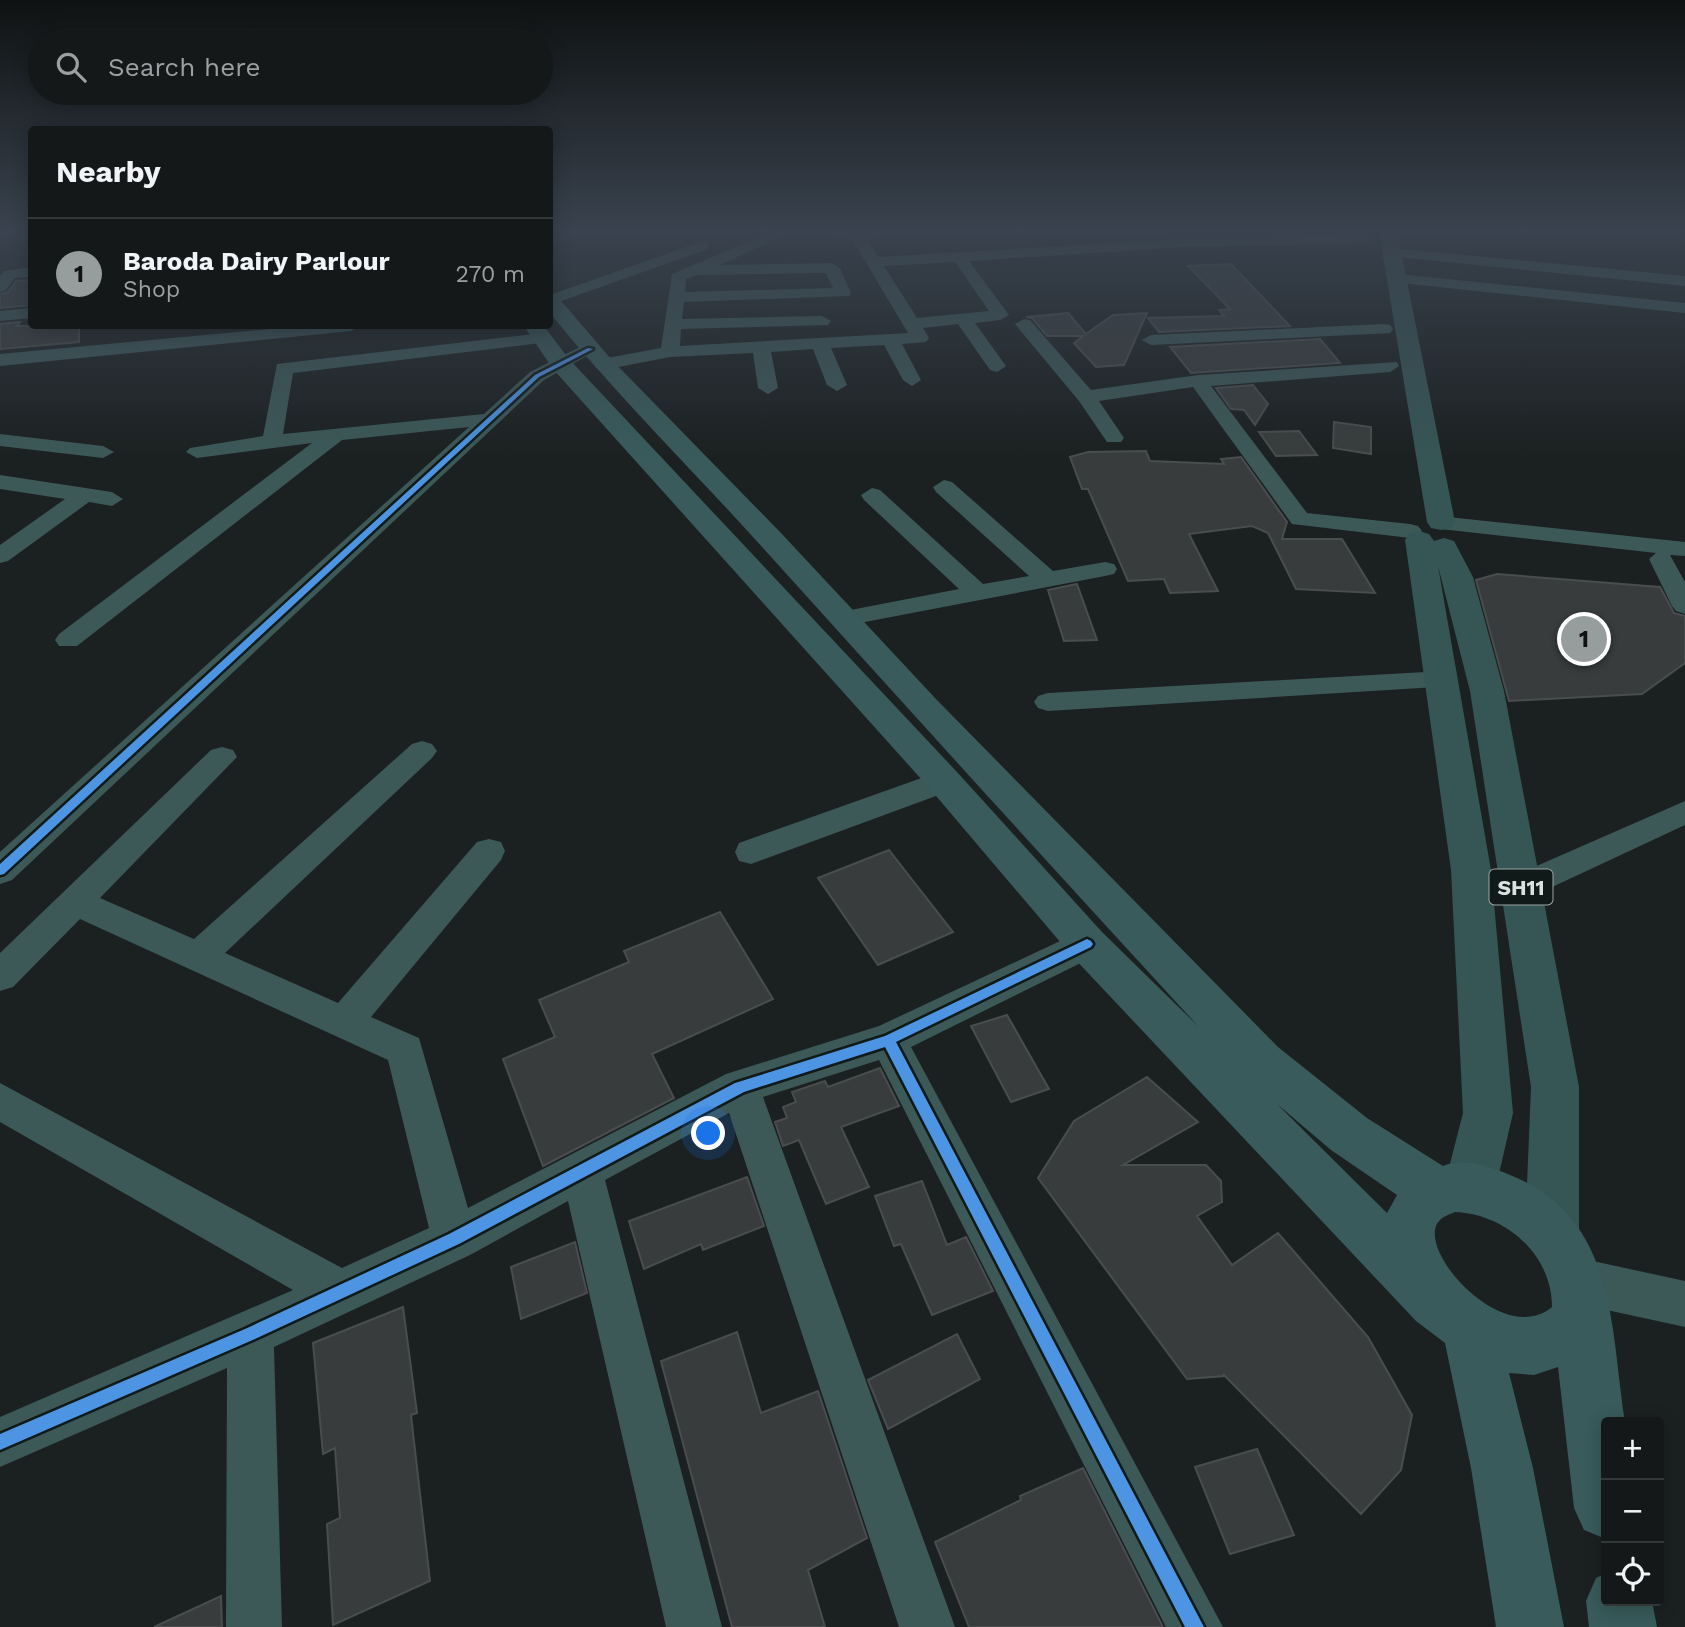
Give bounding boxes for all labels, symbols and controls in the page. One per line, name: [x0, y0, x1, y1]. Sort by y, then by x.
search box: [28, 28, 553, 105]
icon: search: [52, 48, 90, 86]
text: Search here: [108, 52, 260, 82]
text: Nearby: [56, 154, 161, 189]
text: Baroda Dairy Parlour: [123, 246, 390, 276]
text: 1: [74, 261, 84, 288]
text: 270 m: [456, 261, 525, 288]
text: Shop: [123, 276, 180, 303]
pin: 1: [1561, 613, 1607, 665]
road number: SH11: [1490, 870, 1552, 904]
your location: [691, 1116, 725, 1150]
map controls: [1601, 1417, 1664, 1606]
button: +: [1601, 1417, 1664, 1480]
button: −: [1601, 1480, 1664, 1543]
button: locate: [1601, 1543, 1664, 1606]

